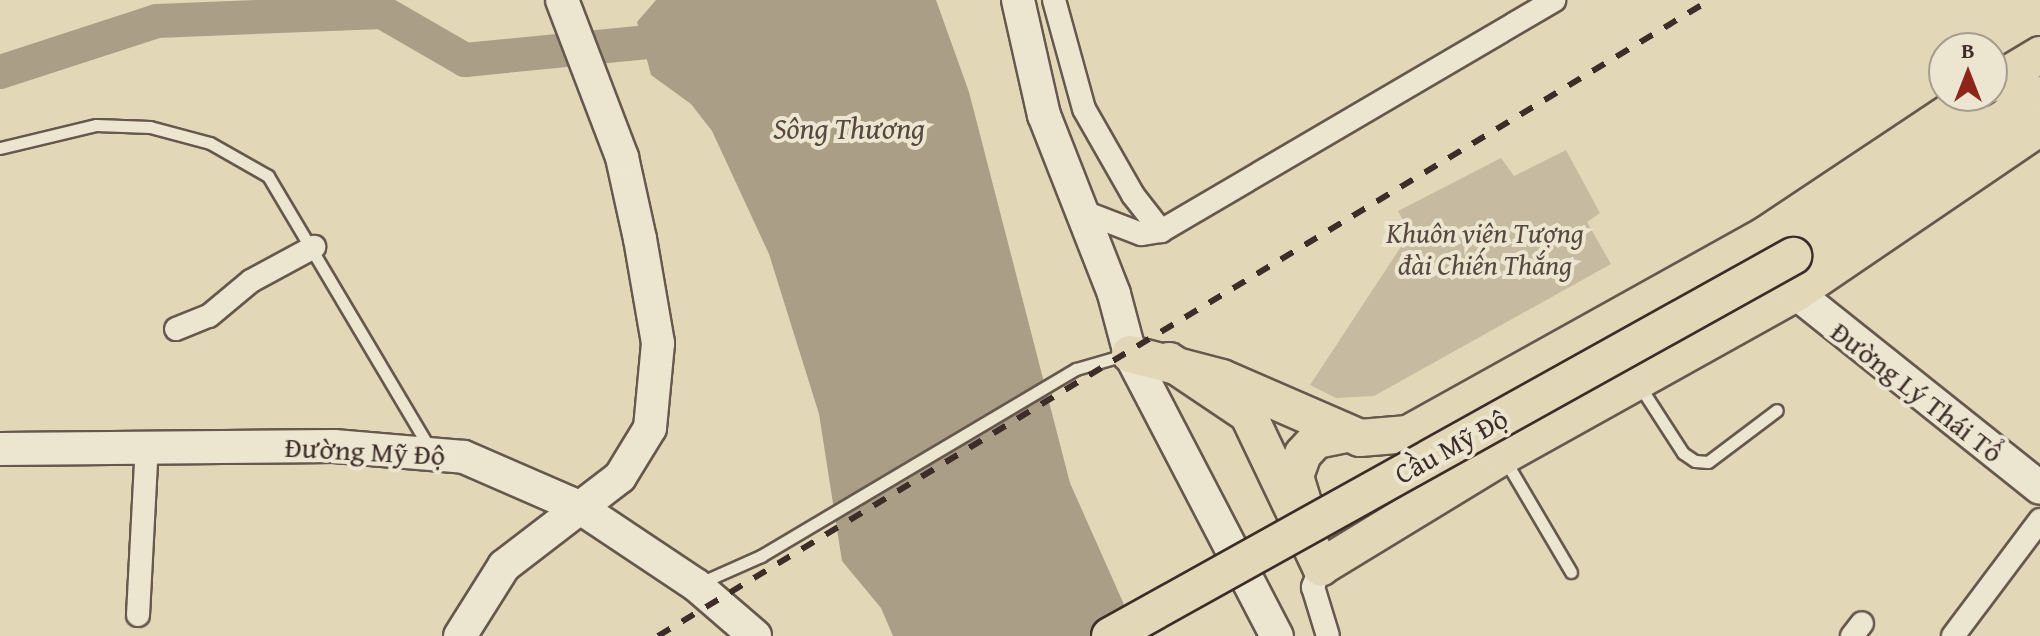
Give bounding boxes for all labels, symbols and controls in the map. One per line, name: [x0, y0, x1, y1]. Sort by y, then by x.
north arrow: [1928, 32, 2008, 112]
text: B: [1961, 34, 1975, 66]
water label: Sông Thương: [773, 110, 925, 146]
park label: Khuôn viên Tượng đài Chiến Thắng: [1386, 216, 1584, 282]
street label: Đường Lý Thái Tổ: [1824, 315, 2010, 469]
street label: Cầu Mỹ Độ: [1389, 401, 1513, 491]
street label: Đường Mỹ Độ: [284, 430, 446, 472]

